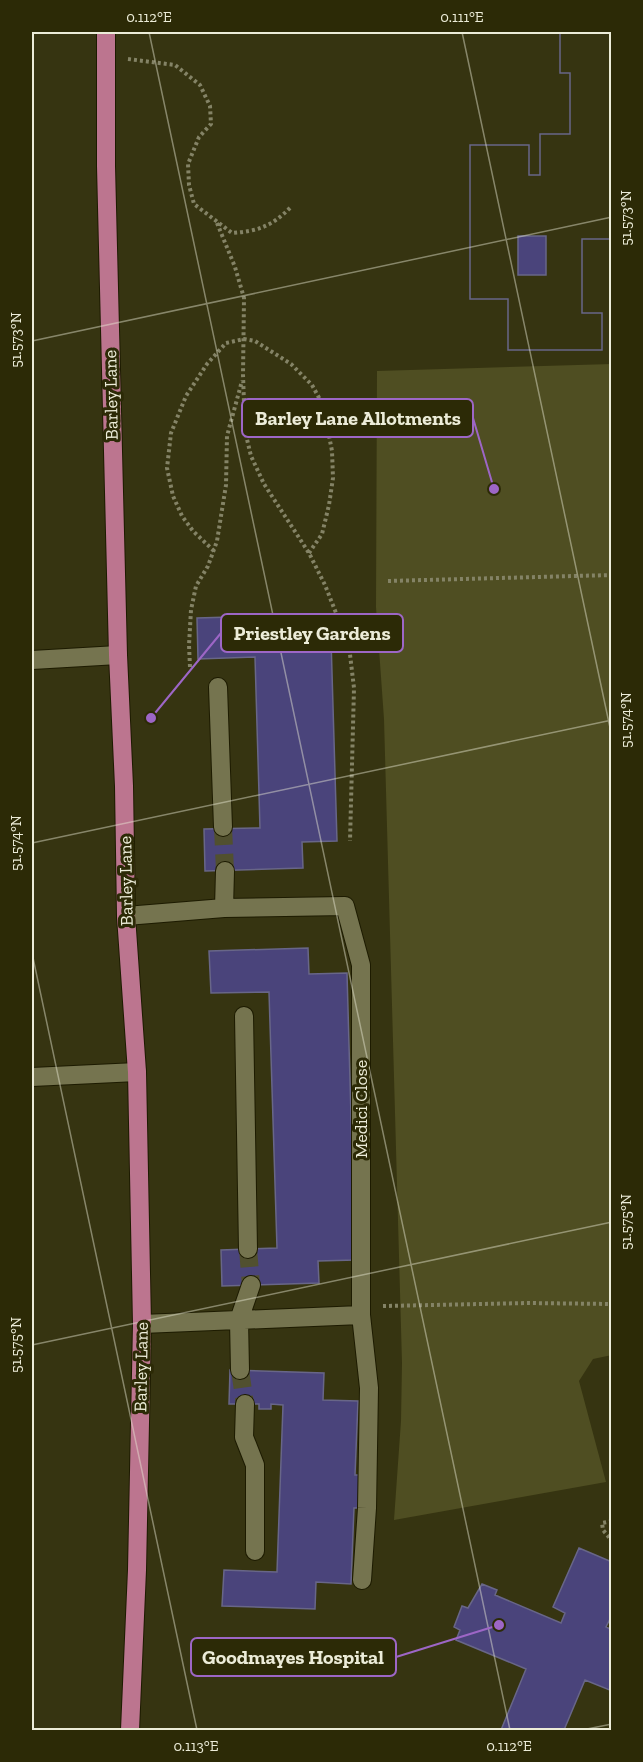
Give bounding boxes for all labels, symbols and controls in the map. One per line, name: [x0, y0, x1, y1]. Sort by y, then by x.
text: 0.112°E: [126, 8, 172, 26]
text: 0.111°E: [440, 8, 484, 26]
text: 51.573°N: [617, 190, 635, 246]
text: 51.573°N: [7, 312, 25, 368]
street label: Barley Lane: [99, 350, 123, 440]
callout: Barley Lane Allotments: [242, 399, 473, 437]
text: Barley Lane Allotments: [255, 406, 461, 430]
callout: Priestley Gardens: [221, 614, 403, 652]
text: Priestley Gardens: [233, 621, 391, 645]
text: 51.574°N: [617, 692, 635, 748]
text: 51.574°N: [7, 815, 25, 871]
street label: Barley Lane: [114, 836, 138, 926]
street label: Medici Close: [350, 1060, 372, 1158]
text: 51.575°N: [617, 1194, 635, 1250]
text: 51.575°N: [7, 1317, 25, 1373]
street label: Barley Lane: [129, 1322, 153, 1412]
callout: Goodmayes Hospital: [191, 1638, 396, 1676]
text: Goodmayes Hospital: [202, 1645, 384, 1669]
text: 0.113°E: [173, 1737, 219, 1755]
text: 0.112°E: [486, 1737, 532, 1755]

